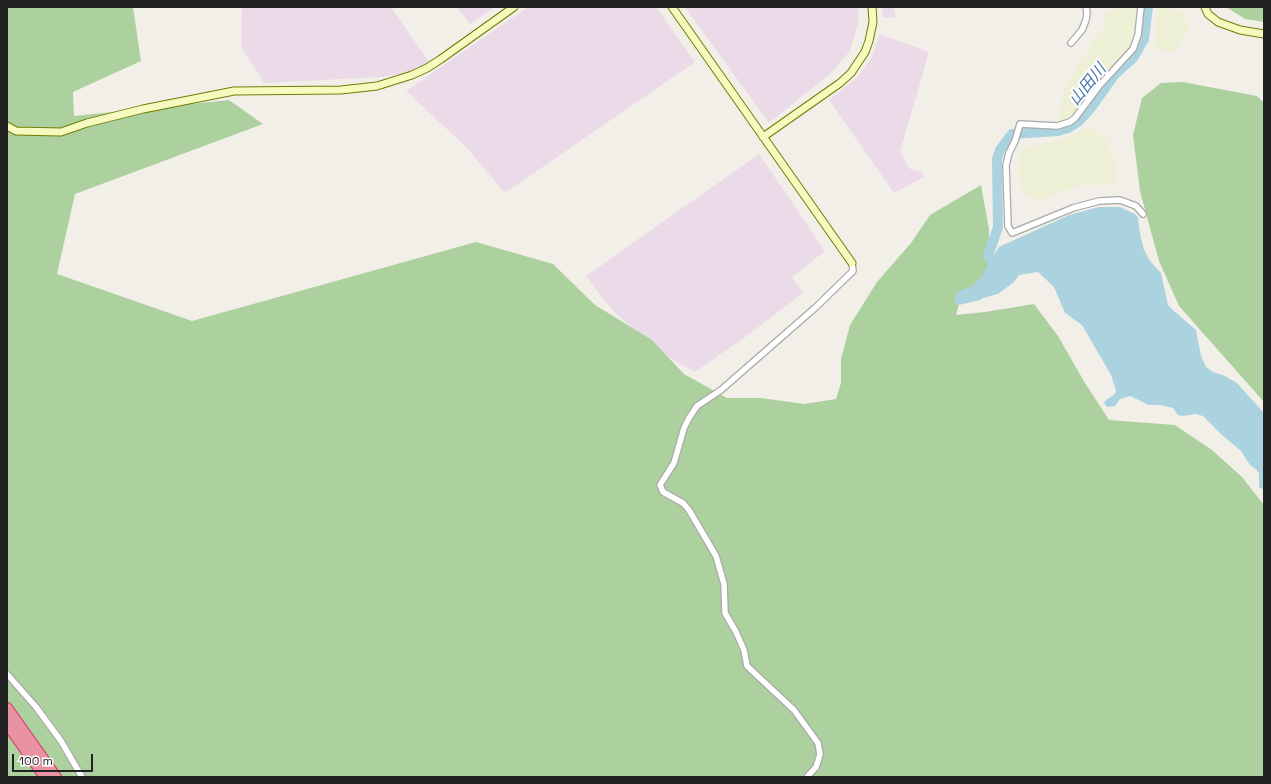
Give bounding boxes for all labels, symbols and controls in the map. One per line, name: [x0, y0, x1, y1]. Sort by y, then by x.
water label: 山田川: [1065, 60, 1111, 110]
scale bar: [14, 746, 95, 772]
text: 100 m: [19, 753, 53, 769]

